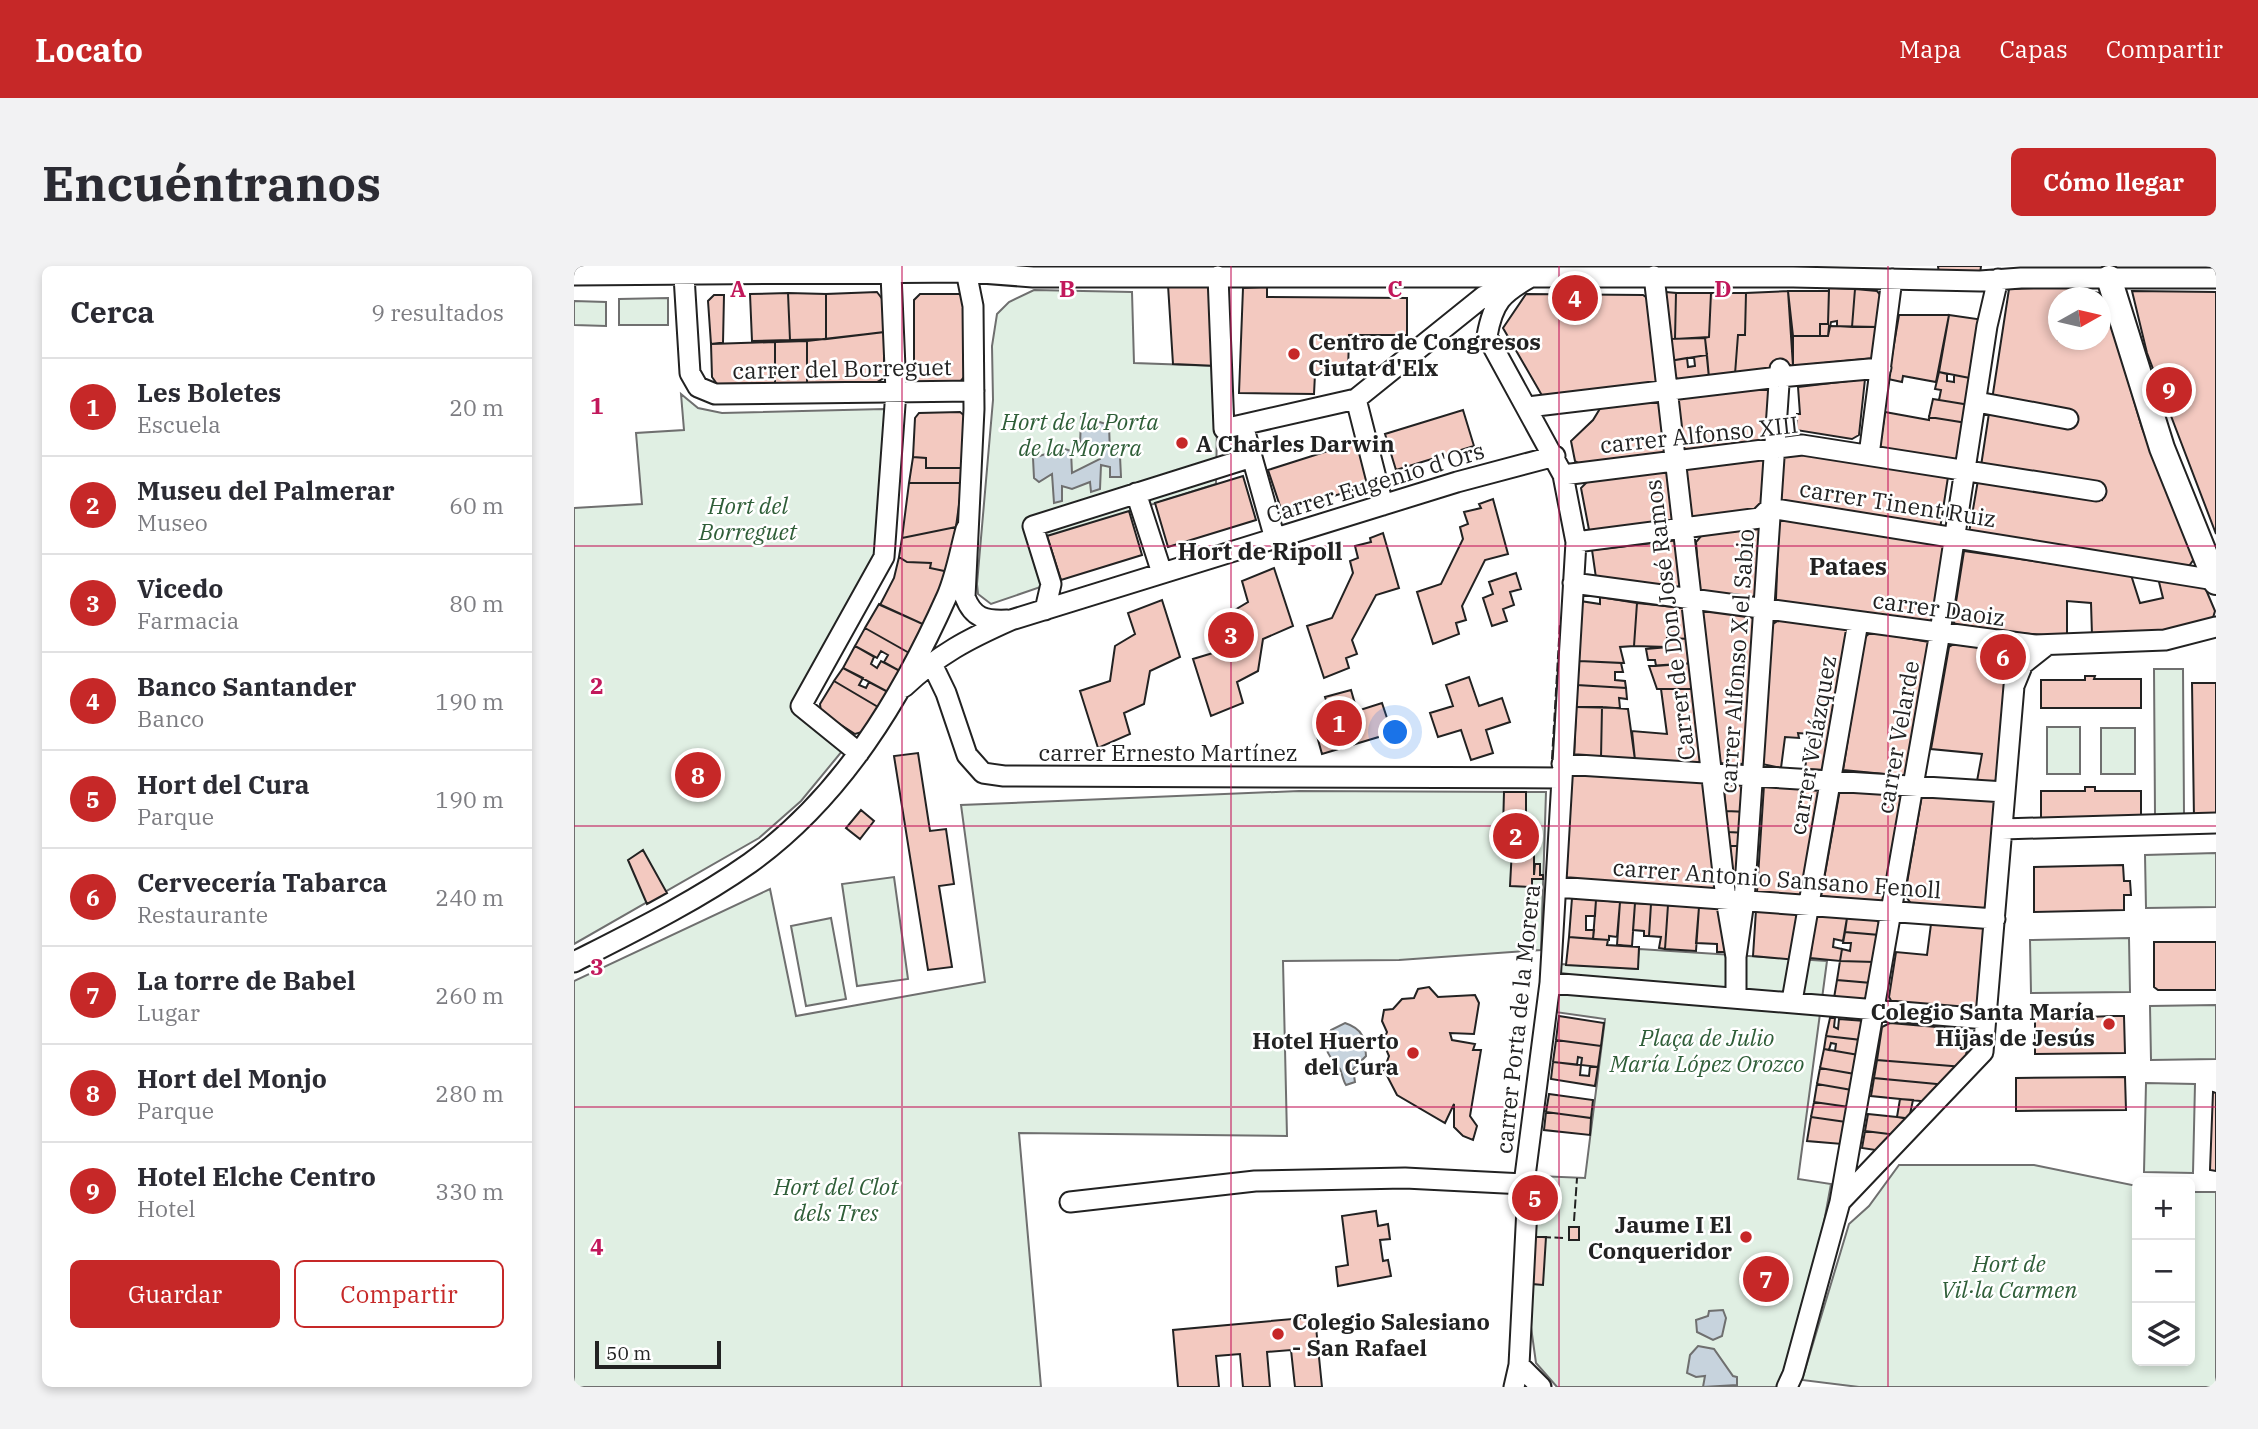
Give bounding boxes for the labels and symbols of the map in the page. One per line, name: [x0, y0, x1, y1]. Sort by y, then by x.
pin: 4: [1552, 272, 1598, 324]
text: A: [730, 273, 746, 303]
text: B: [1059, 273, 1075, 303]
text: C: [1387, 273, 1403, 303]
text: D: [1714, 273, 1732, 303]
north arrow: [2048, 287, 2111, 350]
place label: Centro de Congresos Ciutat d'Elx: [1308, 326, 1541, 382]
marker: Centro de Congresos Ciutat d'Elx: [1286, 346, 1302, 362]
street label: carrer del Borreguet: [732, 351, 952, 385]
pin: 9: [2146, 364, 2192, 416]
text: 1: [590, 390, 604, 420]
park label: Hort de la Porta de la Morera: [1000, 406, 1159, 462]
street label: carrer Alfonso XIII: [1598, 409, 1800, 459]
place label: A Charles Darwin: [1196, 428, 1395, 458]
marker: A Charles Darwin: [1174, 435, 1190, 451]
street label: Carrer Eugenio d'Ors: [1262, 435, 1488, 529]
street label: carrer Tinent Ruiz: [1798, 473, 1998, 533]
street label: Carrer de Don José Ramos: [1637, 478, 1701, 762]
park label: Hort del Borreguet: [698, 490, 798, 546]
street label: carrer Alfonso X el Sabio: [1712, 528, 1760, 794]
district label: Hort de Ripoll: [1177, 535, 1343, 567]
district label: Pataes: [1809, 550, 1887, 582]
street label: carrer Daoiz: [1871, 584, 2007, 632]
pin: 3: [1208, 609, 1254, 661]
pin: 6: [1980, 631, 2026, 683]
street label: carrer Velázquez: [1781, 653, 1843, 837]
street label: carrer Velarde: [1869, 658, 1925, 816]
text: 2: [590, 670, 604, 700]
pin: 1: [1316, 697, 1362, 749]
your location: [1378, 715, 1412, 749]
street label: carrer Ernesto Martínez: [1038, 737, 1298, 767]
pin: 8: [675, 749, 721, 801]
pin: 2: [1493, 810, 1539, 862]
street label: carrer Antonio Sansano Fenoll: [1612, 852, 1942, 904]
street label: carrer Porta de la Morera: [1488, 883, 1546, 1155]
text: 3: [590, 951, 604, 981]
place label: Colegio Santa María Hijas de Jesús: [1870, 996, 2095, 1052]
marker: Colegio Santa María Hijas de Jesús: [2101, 1016, 2117, 1032]
park label: Plaça de Julio María López Orozco: [1609, 1022, 1804, 1078]
place label: Hotel Huerto del Cura: [1252, 1025, 1399, 1081]
marker: Hotel Huerto del Cura: [1405, 1045, 1421, 1061]
park label: Hort del Clot dels Tres: [773, 1171, 899, 1227]
pin: 5: [1512, 1172, 1558, 1224]
place label: Jaume I El Conqueridor: [1588, 1209, 1733, 1265]
marker: Jaume I El Conqueridor: [1738, 1229, 1754, 1245]
text: 4: [590, 1231, 604, 1261]
park label: Hort de Vil·la Carmen: [1941, 1248, 2077, 1304]
pin: 7: [1743, 1253, 1789, 1305]
place label: Colegio Salesiano - San Rafael: [1292, 1306, 1490, 1362]
marker: Colegio Salesiano - San Rafael: [1270, 1326, 1286, 1342]
scale bar: [595, 1338, 721, 1370]

